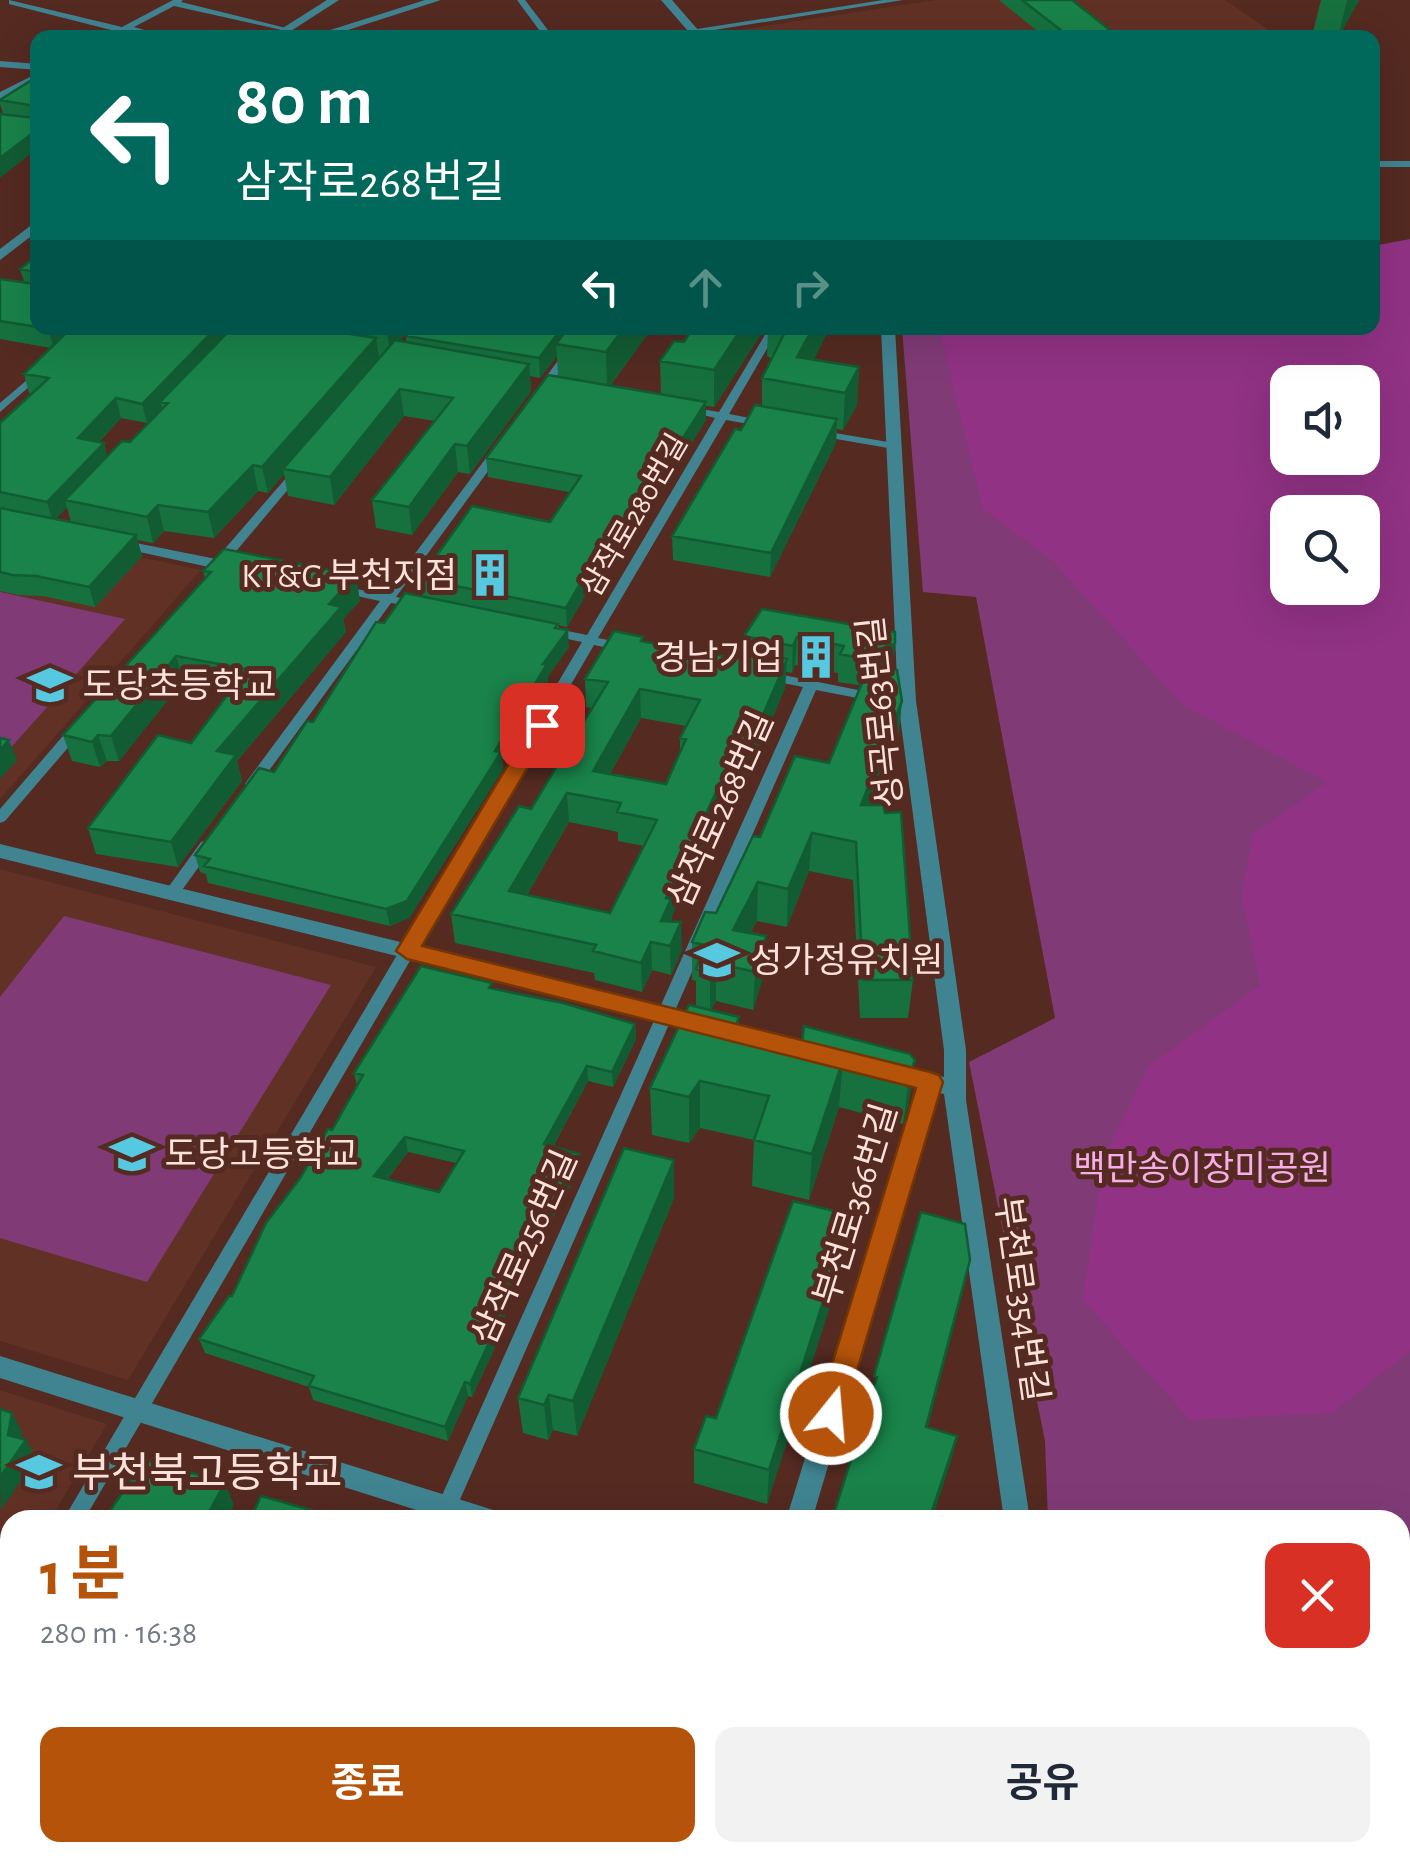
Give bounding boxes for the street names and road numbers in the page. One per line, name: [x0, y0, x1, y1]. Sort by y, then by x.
street label: 삼작로280번길: [575, 428, 693, 602]
street label: 성곡로63번길: [853, 615, 909, 809]
street label: 삼작로268번길: [662, 706, 780, 913]
street label: 부천로366번길: [808, 1099, 904, 1309]
street label: 삼작로256번길: [466, 1145, 584, 1350]
street label: 부천로354번길: [989, 1194, 1053, 1404]

